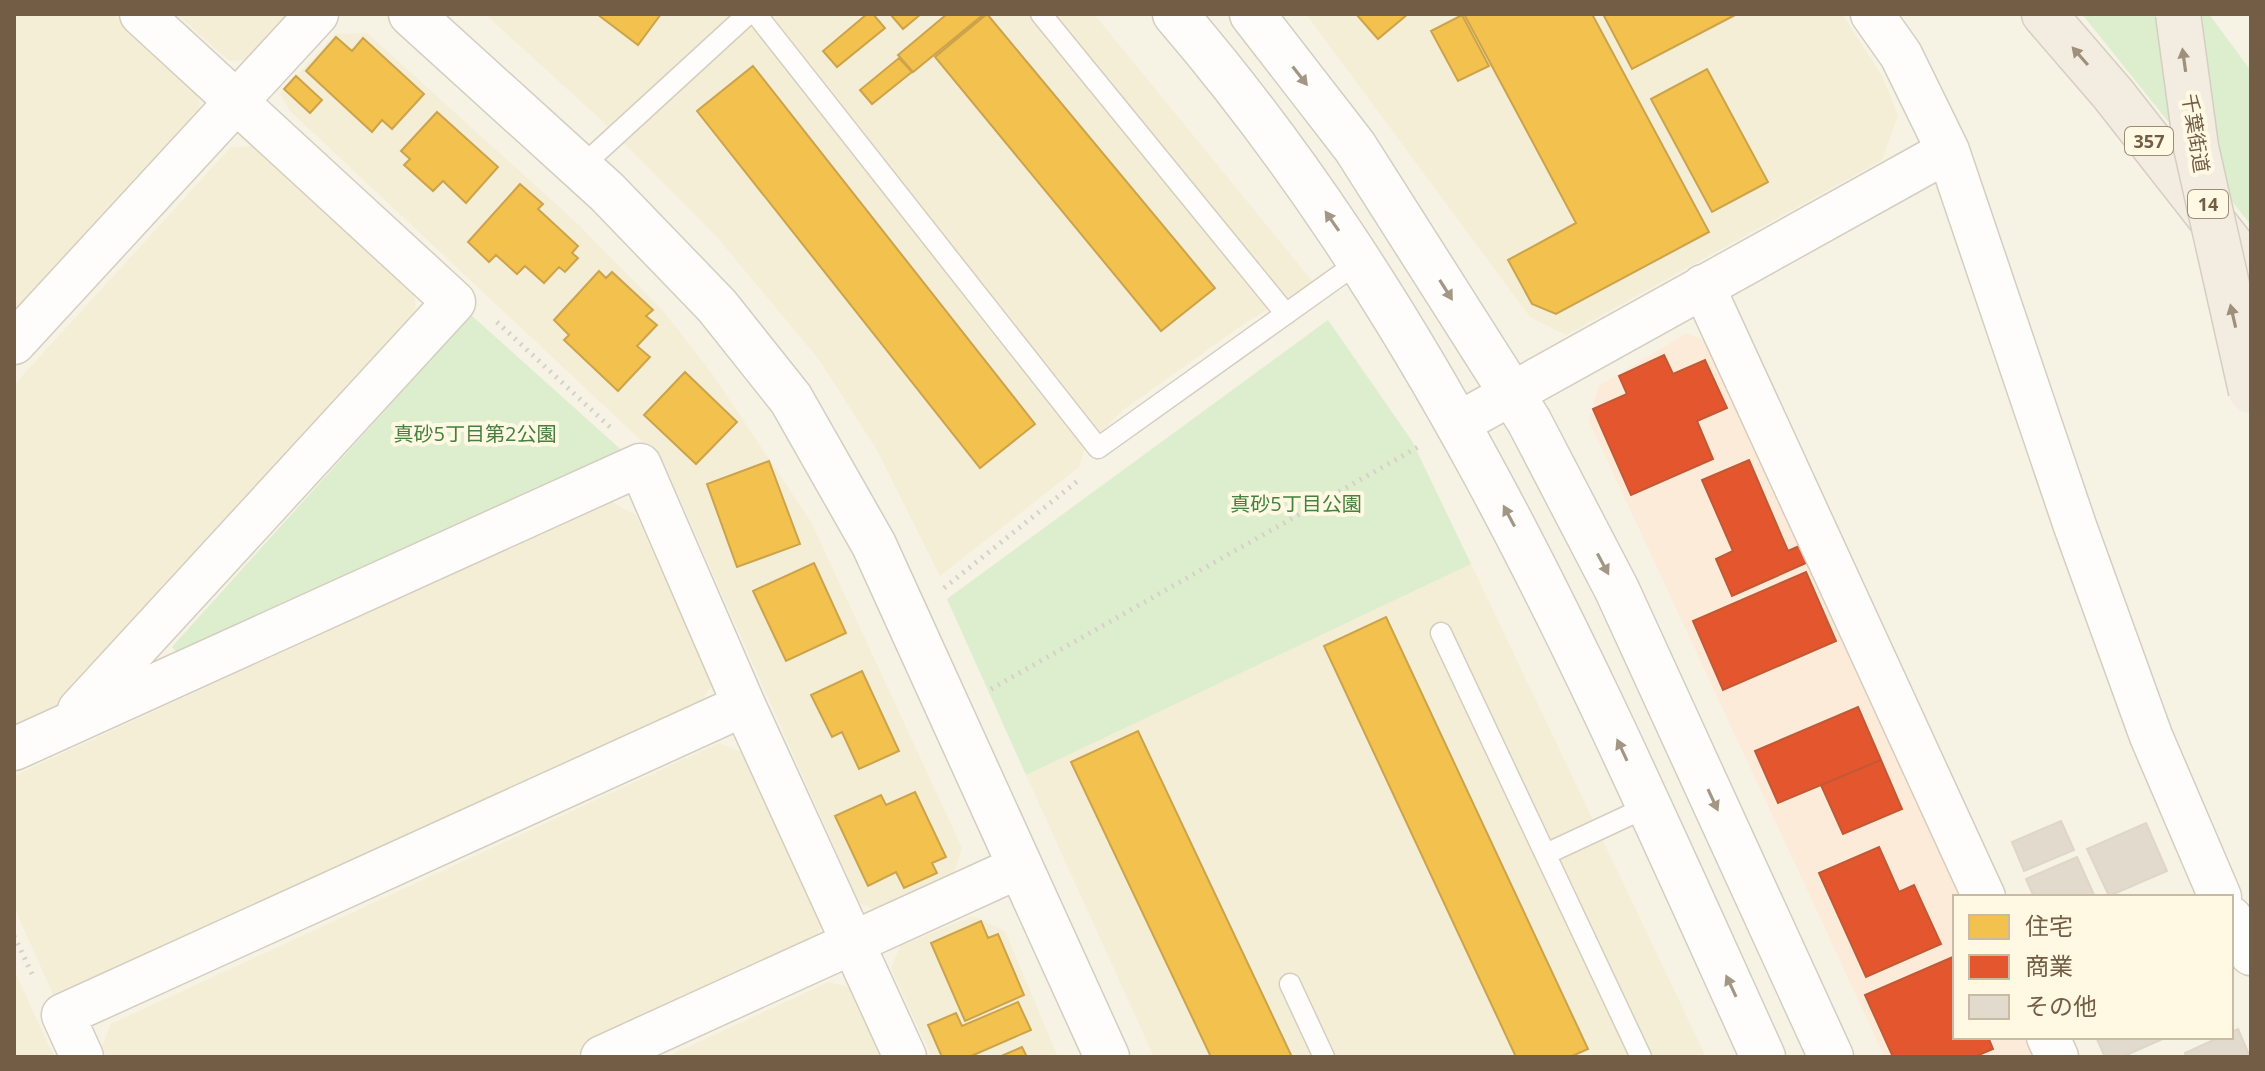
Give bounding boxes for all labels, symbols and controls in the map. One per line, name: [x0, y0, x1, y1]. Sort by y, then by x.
one-way arrow: [2072, 46, 2089, 66]
one-way arrow: [2177, 47, 2190, 72]
one-way arrow: [1291, 66, 1308, 86]
street label: 千葉街道: [2176, 91, 2216, 175]
road number: 357: [2125, 127, 2173, 155]
road number: 14: [2188, 190, 2228, 218]
one-way arrow: [1324, 210, 1340, 232]
one-way arrow: [1439, 280, 1454, 301]
one-way arrow: [2226, 303, 2238, 328]
park label: 真砂5丁目第2公園: [394, 420, 556, 447]
park label: 真砂5丁目公園: [1230, 490, 1362, 517]
one-way arrow: [1502, 504, 1515, 527]
one-way arrow: [1597, 553, 1610, 576]
one-way arrow: [1616, 738, 1629, 761]
one-way arrow: [1706, 788, 1720, 812]
legend: [1953, 895, 2233, 1039]
text: 住宅: [2025, 909, 2073, 942]
text: 商業: [2025, 949, 2073, 982]
one-way arrow: [1724, 974, 1737, 998]
text: その他: [2025, 989, 2097, 1022]

